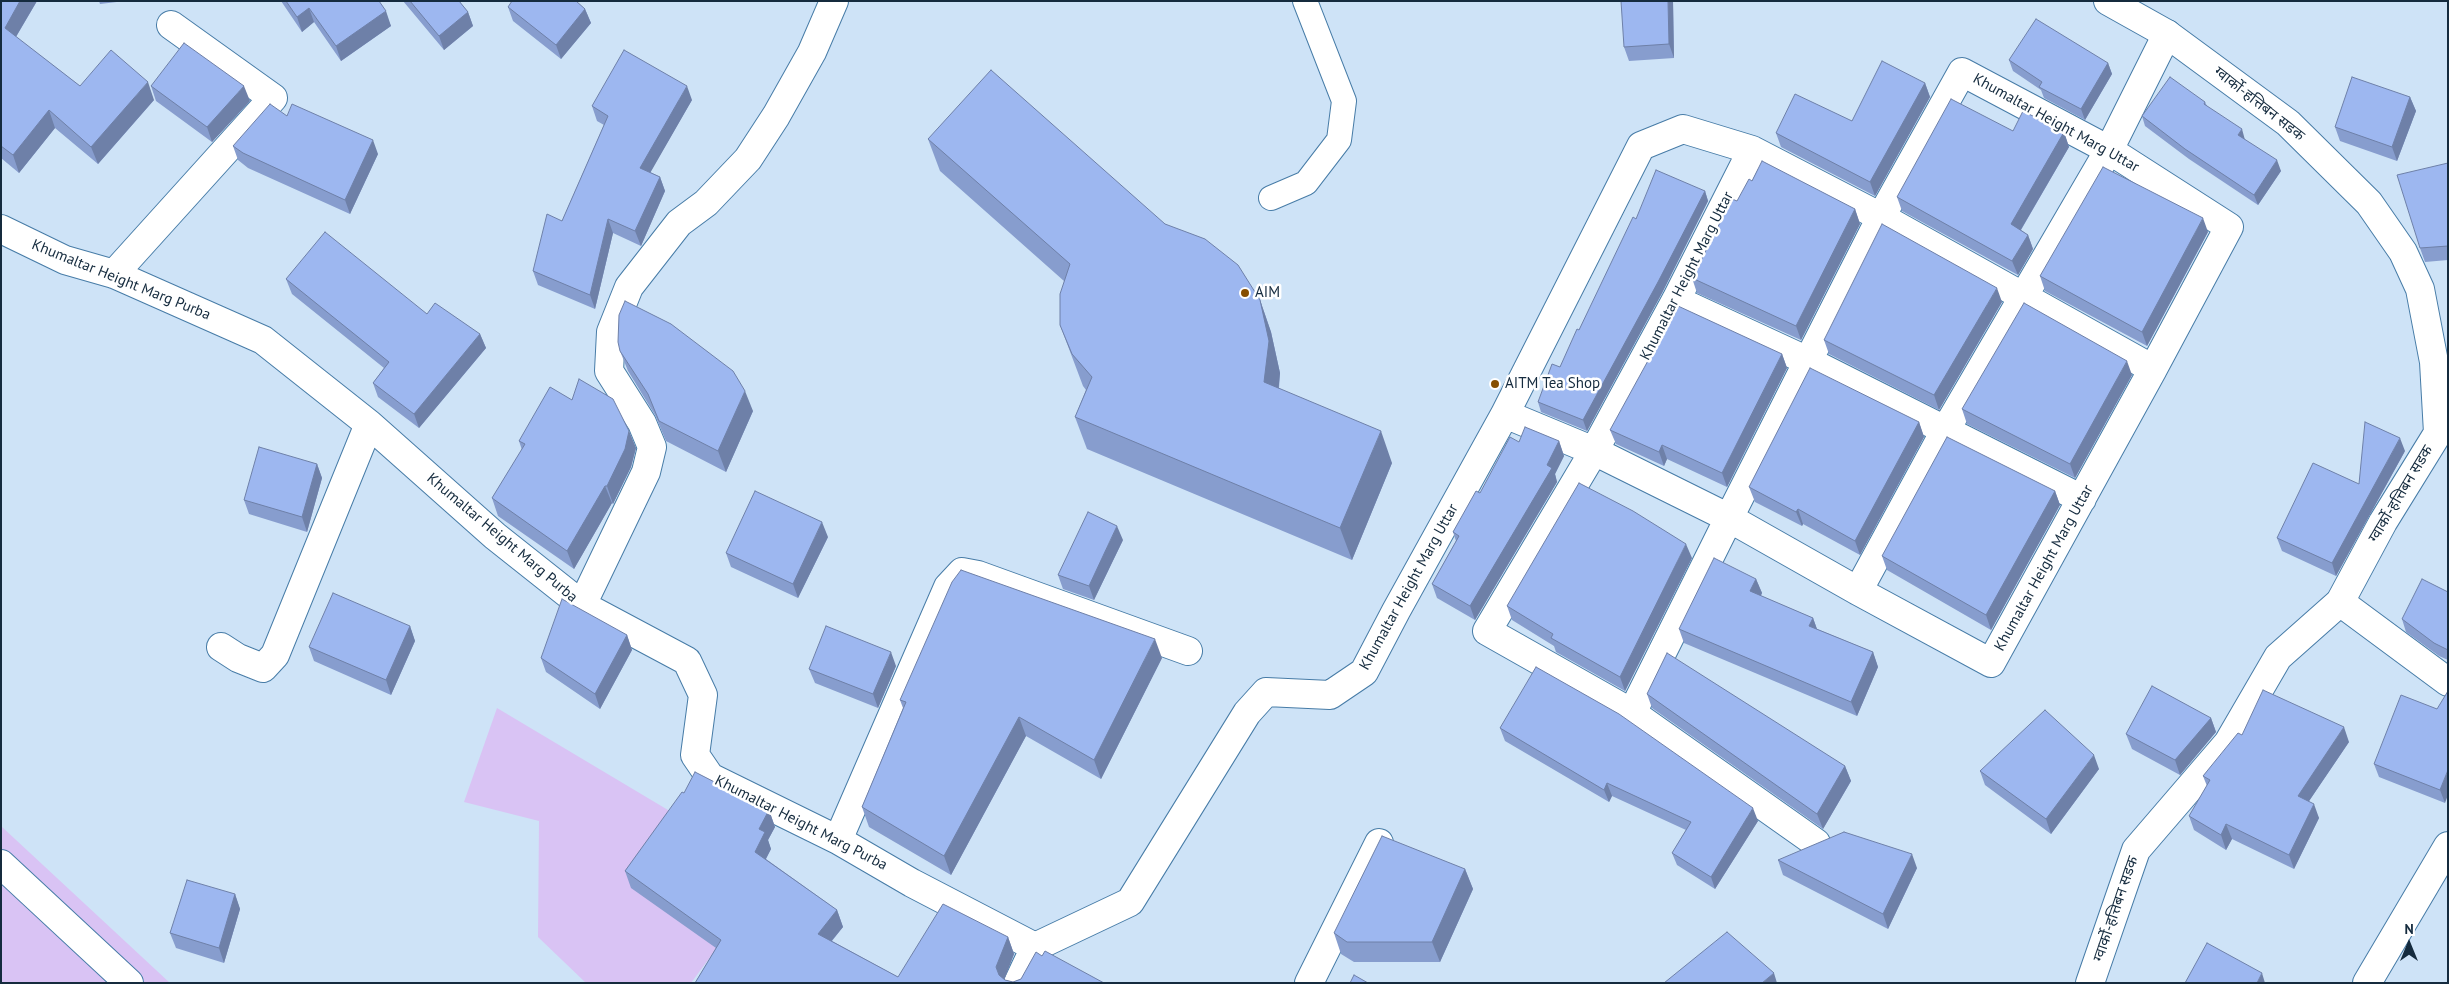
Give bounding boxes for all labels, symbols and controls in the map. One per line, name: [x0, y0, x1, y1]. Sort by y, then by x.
street label: ग्वार्को-हत्तिबन सडक: [2210, 63, 2308, 145]
street label: Khumaltar Height Marg Uttar: [1970, 70, 2142, 176]
street label: Khumaltar Height Marg Uttar: [1637, 189, 1737, 363]
street label: Khumaltar Height Marg Purba: [29, 236, 213, 324]
place label: AIM: [1255, 284, 1280, 302]
marker: AIM: [1239, 287, 1251, 299]
place label: AITM Tea Shop: [1505, 375, 1600, 393]
marker: AITM Tea Shop: [1489, 378, 1501, 390]
street label: ग्वार्को-हत्तिबन सडक: [2365, 442, 2437, 546]
street label: Khumaltar Height Marg Purba: [423, 470, 581, 606]
street label: Khumaltar Height Marg Uttar: [1991, 482, 2097, 654]
street label: Khumaltar Height Marg Uttar: [1356, 501, 1462, 673]
street label: Khumaltar Height Marg Purba: [712, 772, 890, 874]
street label: ग्वार्को-हत्तिबन सडक: [2090, 854, 2142, 964]
north arrow: [2384, 919, 2434, 969]
text: N: [2404, 920, 2414, 938]

